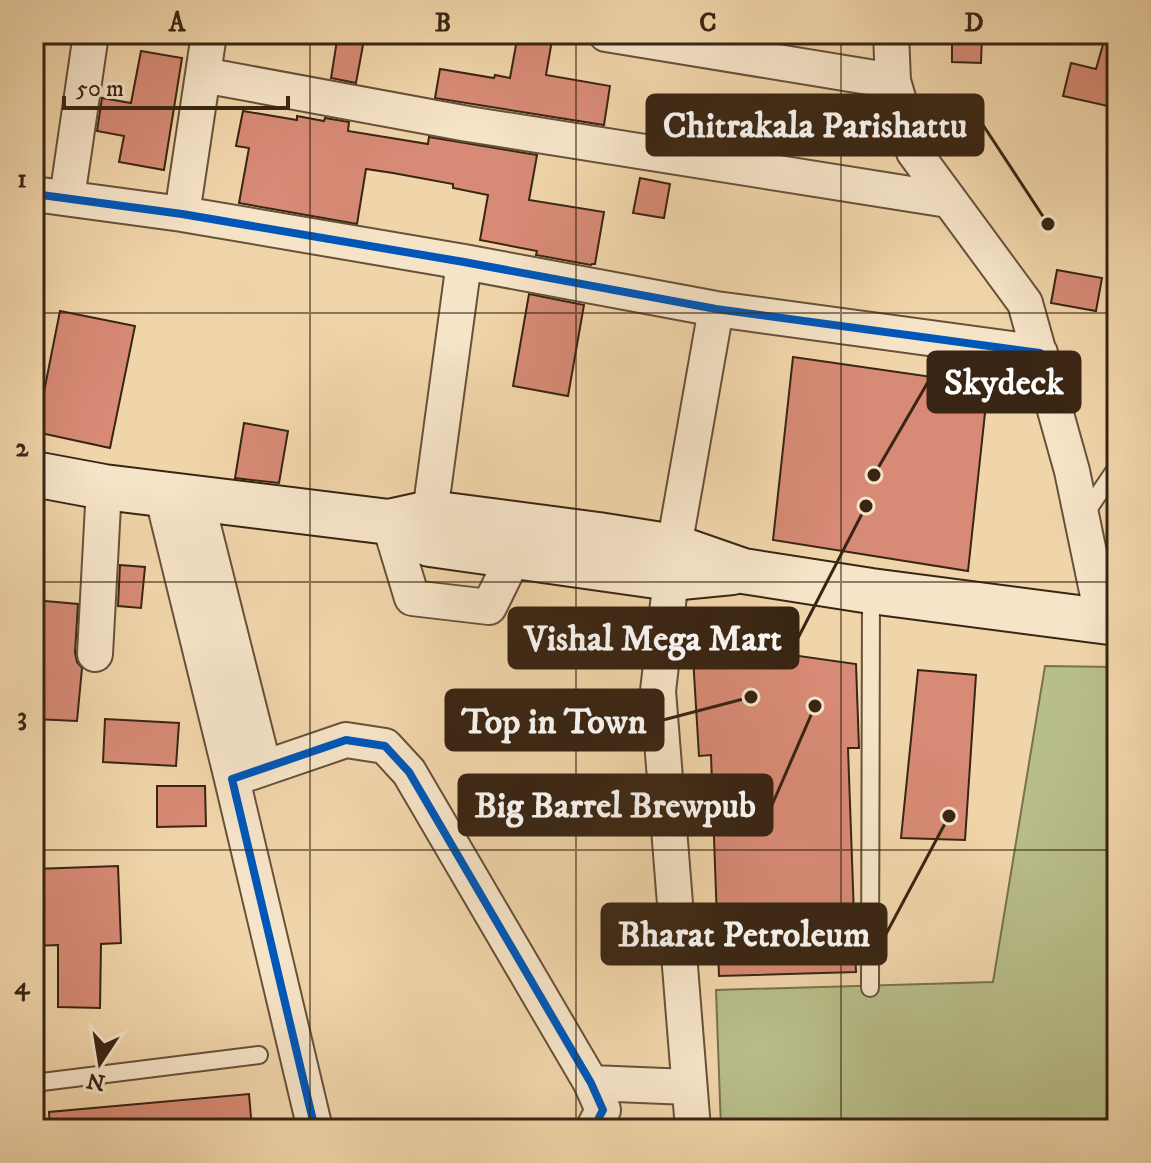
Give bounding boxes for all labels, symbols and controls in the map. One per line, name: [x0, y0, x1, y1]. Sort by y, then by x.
text: A: [168, 7, 187, 40]
text: B: [435, 7, 451, 40]
text: C: [699, 7, 717, 40]
text: D: [964, 7, 984, 40]
scale bar: [64, 60, 288, 110]
text: 50 m: [76, 74, 124, 104]
callout: Chitrakala Parishattu: [647, 95, 983, 155]
text: Chitrakala Parishattu: [663, 104, 967, 149]
text: 1: [17, 163, 27, 196]
callout: Skydeck: [928, 352, 1080, 412]
text: Skydeck: [944, 361, 1065, 406]
text: 2: [16, 432, 30, 465]
callout: Vishal Mega Mart: [509, 608, 798, 668]
text: Vishal Mega Mart: [522, 617, 782, 662]
callout: Top in Town: [446, 690, 663, 750]
text: Top in Town: [460, 700, 647, 745]
text: 3: [17, 701, 27, 734]
callout: Big Barrel Brewpub: [459, 775, 772, 835]
text: Big Barrel Brewpub: [474, 784, 756, 829]
callout: Bharat Petroleum: [602, 904, 886, 964]
text: Bharat Petroleum: [618, 913, 870, 958]
text: 4: [15, 970, 31, 1003]
north arrow: [60, 1023, 140, 1103]
text: N: [85, 1066, 108, 1096]

